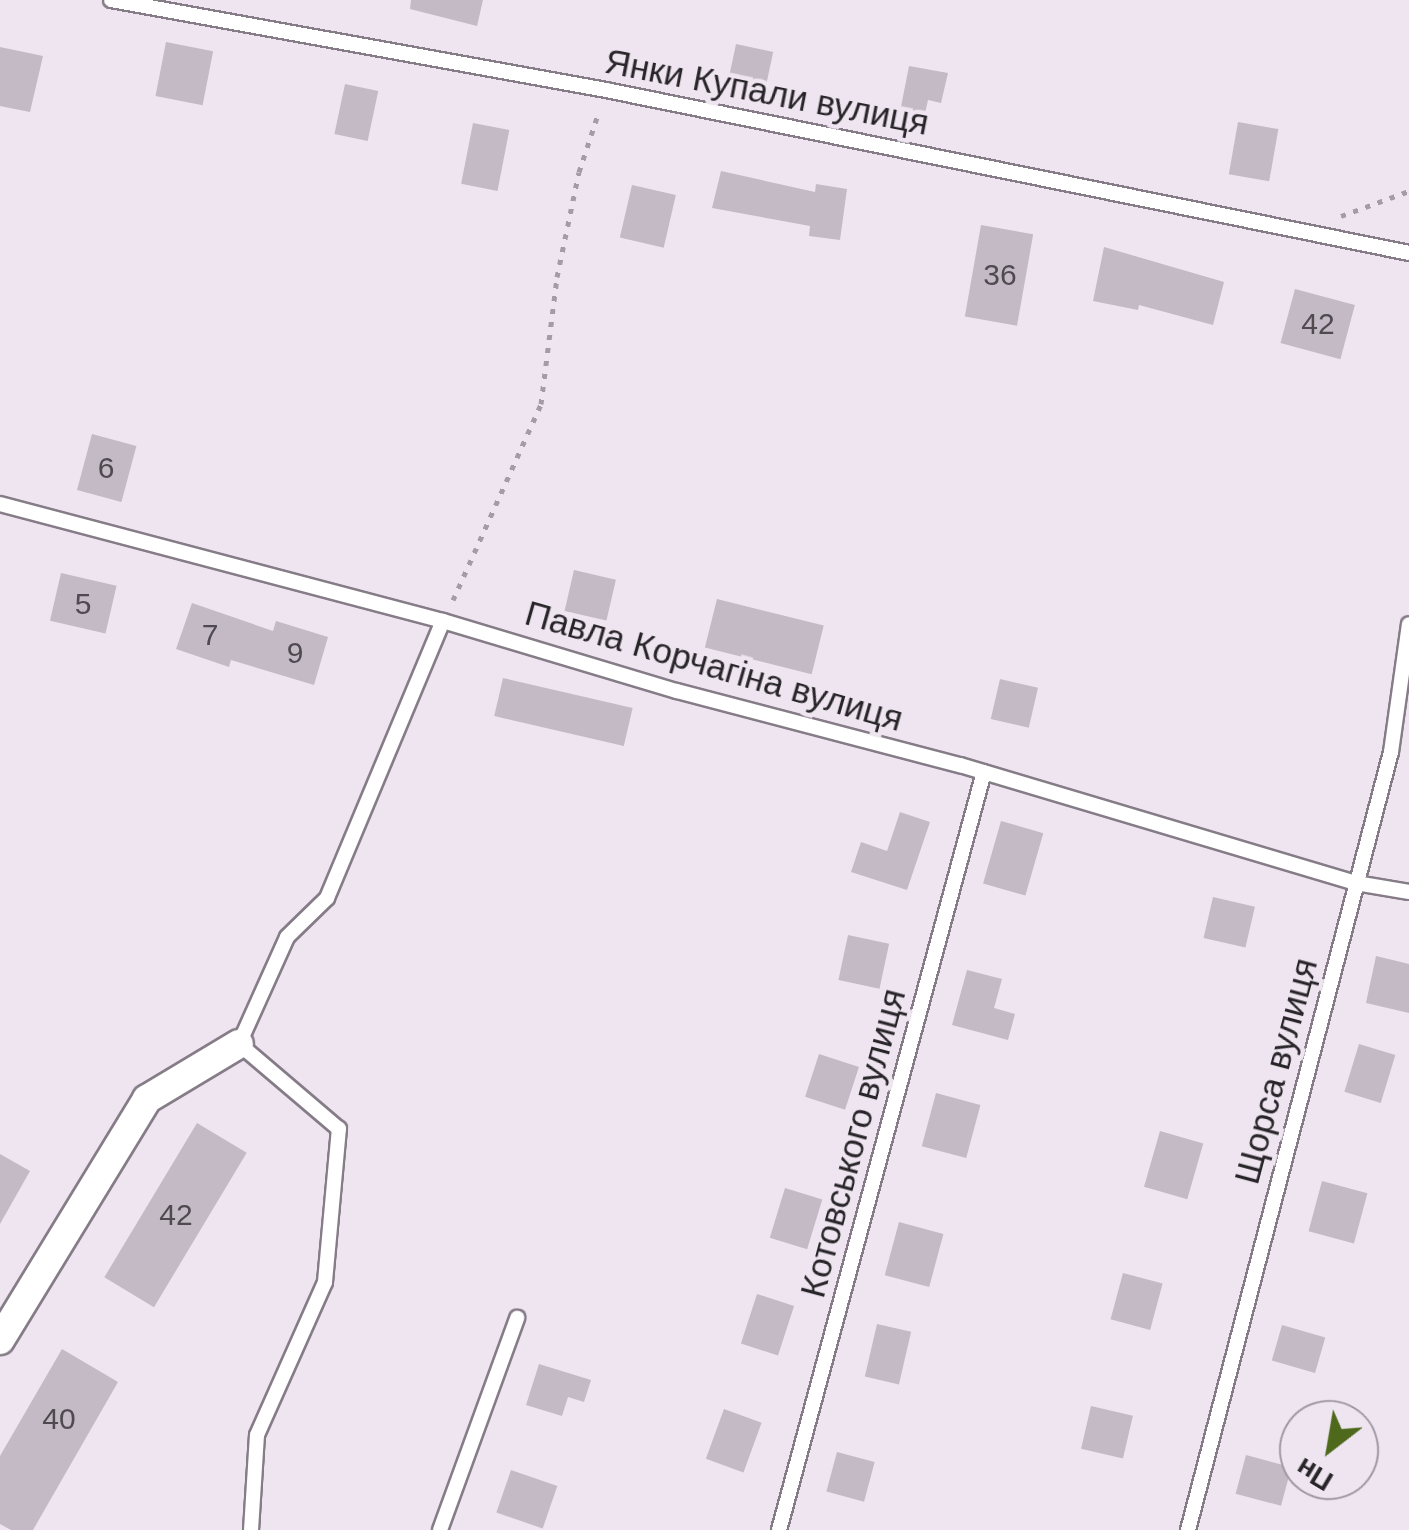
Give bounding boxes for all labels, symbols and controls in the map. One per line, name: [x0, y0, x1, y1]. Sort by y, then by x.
street label: Янки Купали вулиця: [602, 40, 932, 144]
house number: 36: [983, 257, 1017, 293]
house number: 42: [1301, 306, 1335, 342]
house number: 6: [98, 450, 114, 486]
house number: 5: [75, 586, 91, 622]
street label: Павла Корчагіна вулиця: [520, 592, 908, 740]
house number: 7: [202, 617, 218, 653]
house number: 9: [287, 635, 303, 671]
street label: Щорса вулиця: [1226, 954, 1326, 1188]
street label: Котовського вулиця: [792, 984, 914, 1302]
house number: 42: [159, 1197, 193, 1233]
north arrow: [1279, 1400, 1379, 1500]
house number: 40: [42, 1401, 76, 1437]
text: Пн: [1290, 1452, 1338, 1497]

